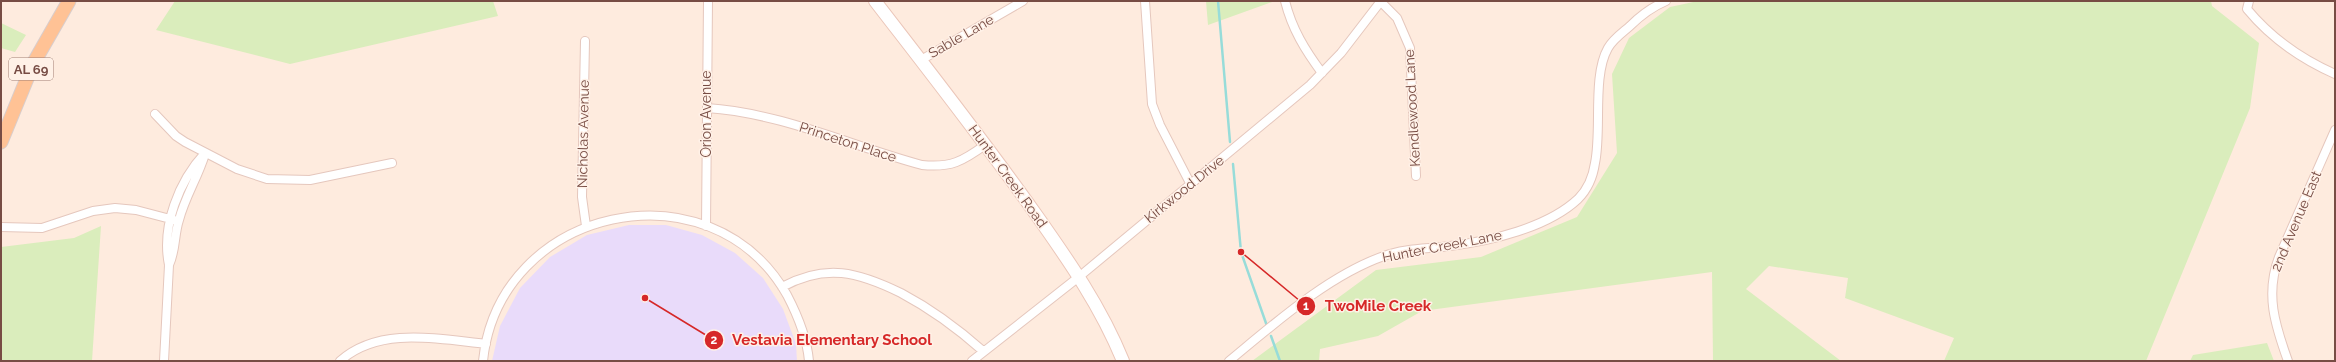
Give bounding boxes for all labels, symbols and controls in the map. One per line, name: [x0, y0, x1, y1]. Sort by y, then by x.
street label: Sable Lane: [926, 11, 996, 61]
street label: Kendlewood Lane: [1401, 49, 1423, 167]
road number: AL 69: [9, 58, 53, 80]
street label: Orion Avenue: [698, 70, 714, 158]
street label: Nicholas Avenue: [574, 80, 592, 188]
street label: Princeton Place: [797, 119, 899, 165]
street label: Hunter Creek Road: [965, 122, 1051, 230]
street label: Kirkwood Drive: [1141, 152, 1227, 226]
street label: 2nd Avenue East: [2268, 168, 2324, 274]
street label: Hunter Creek Lane: [1381, 227, 1503, 265]
callout: TwoMile Creek: [1296, 292, 1439, 319]
text: TwoMile Creek: [1325, 297, 1432, 315]
text: 1: [1303, 299, 1309, 313]
callout: Vestavia Elementary School: [704, 327, 940, 354]
text: Vestavia Elementary School: [732, 331, 932, 349]
text: 2: [711, 333, 718, 347]

